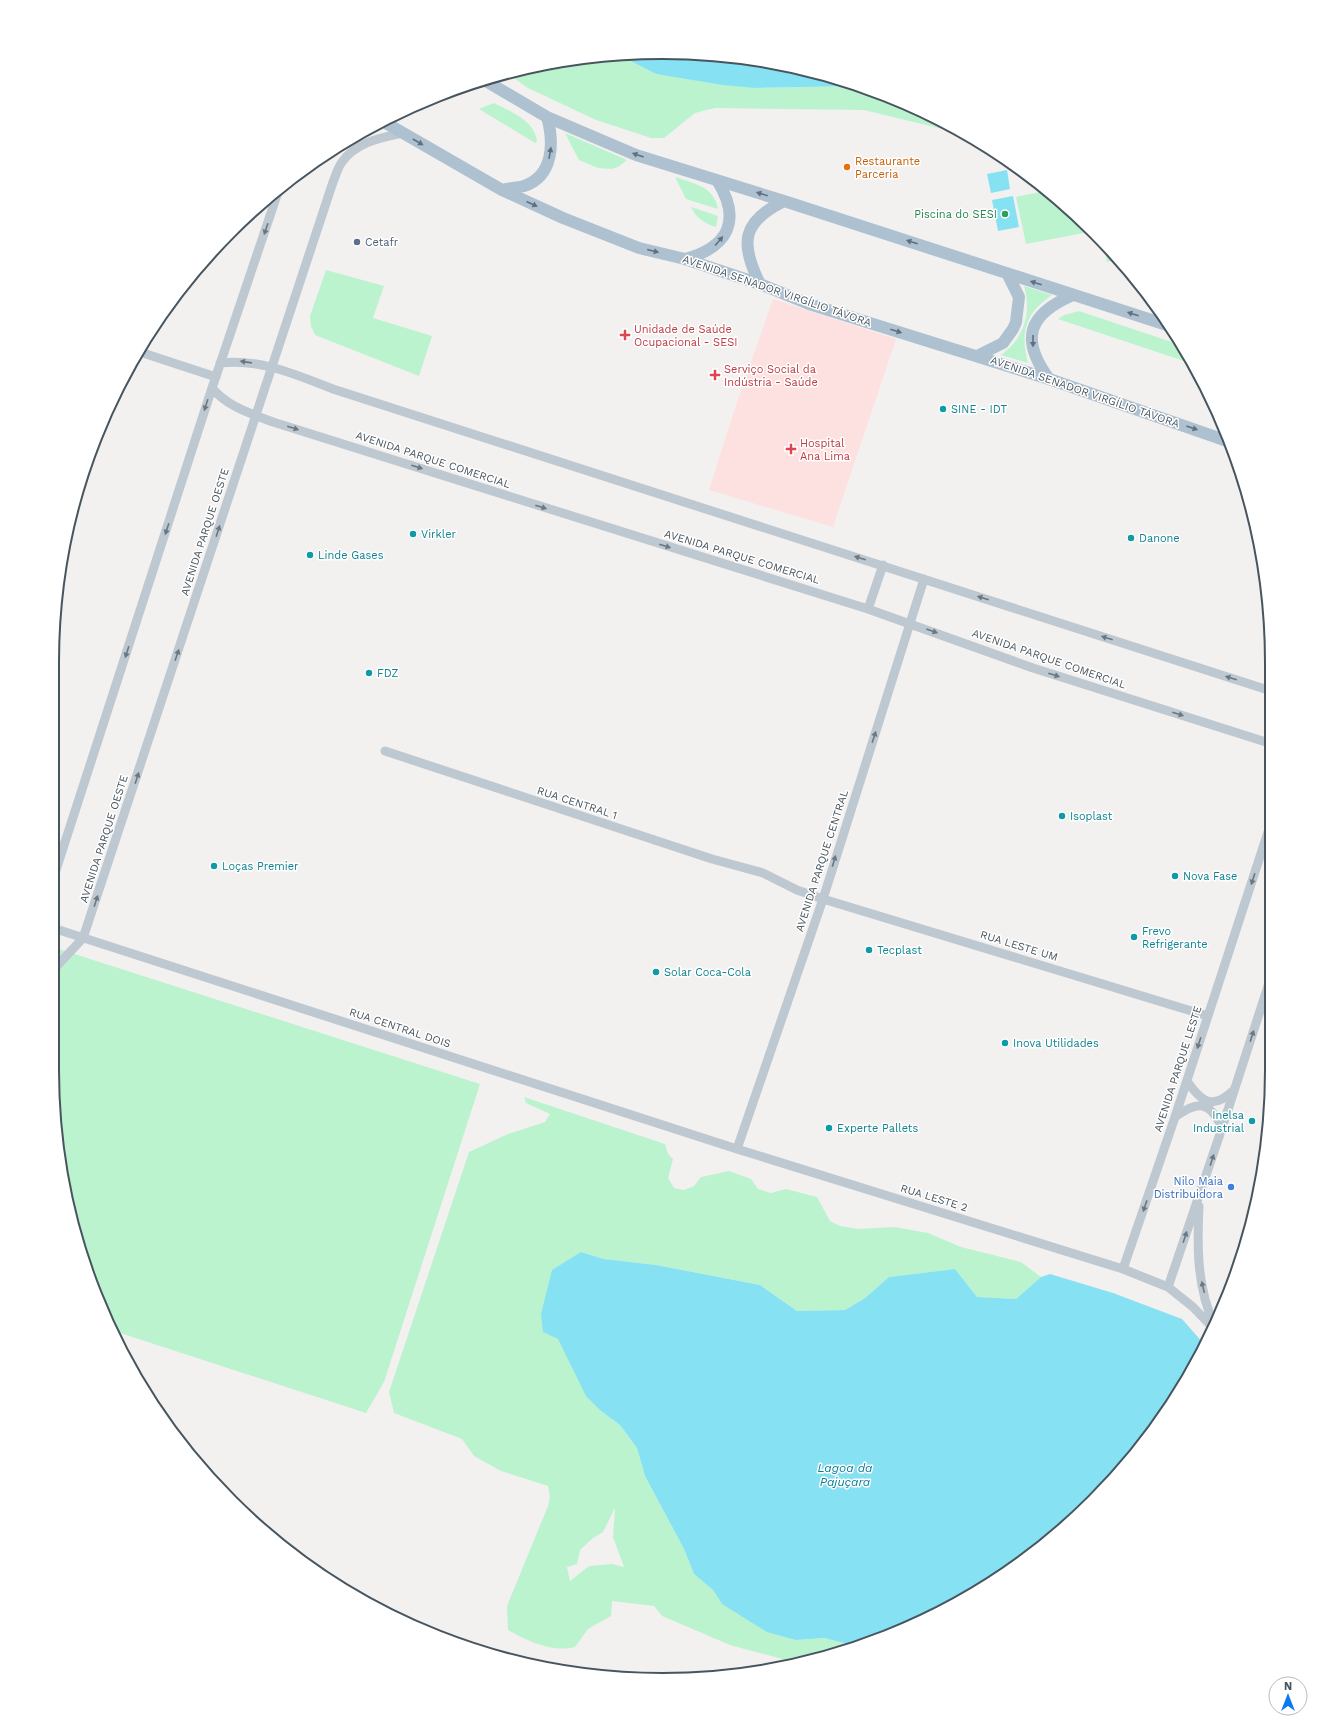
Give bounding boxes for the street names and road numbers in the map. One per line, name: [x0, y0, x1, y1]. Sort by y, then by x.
street label: AVENIDA SENADOR VIRGÍLIO TÁVORA: [681, 252, 874, 330]
street label: AVENIDA SENADOR VIRGÍLIO TÁVORA: [989, 353, 1182, 431]
street label: AVENIDA PARQUE COMERCIAL: [354, 429, 512, 491]
street label: AVENIDA PARQUE OESTE: [178, 467, 232, 597]
street label: AVENIDA PARQUE COMERCIAL: [663, 527, 822, 587]
street label: AVENIDA PARQUE COMERCIAL: [970, 627, 1128, 692]
street label: AVENIDA PARQUE OESTE: [77, 774, 131, 904]
street label: RUA CENTRAL 1: [535, 784, 619, 822]
street label: AVENIDA PARQUE CENTRAL: [793, 788, 851, 934]
street label: RUA LESTE UM: [979, 928, 1059, 964]
street label: AVENIDA PARQUE LESTE: [1151, 1004, 1205, 1134]
street label: RUA CENTRAL DOIS: [348, 1005, 452, 1051]
street label: RUA LESTE 2: [899, 1182, 969, 1214]

